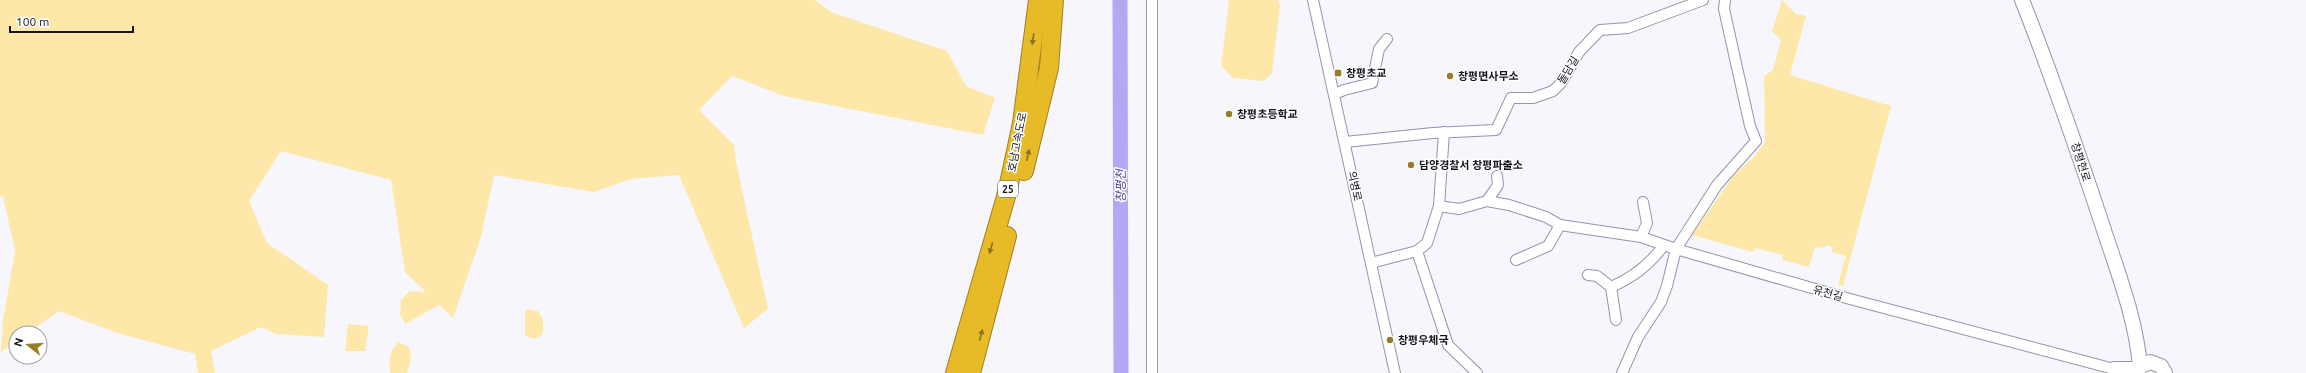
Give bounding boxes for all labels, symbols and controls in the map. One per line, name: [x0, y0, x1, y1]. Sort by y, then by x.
scale bar: [10, 8, 133, 34]
text: 100 m: [16, 15, 49, 28]
one-way arrow: [1030, 33, 1036, 45]
street label: 돌담길: [1555, 54, 1581, 86]
place label: 창평초교: [1346, 67, 1386, 79]
marker: 창평초교: [1333, 68, 1343, 78]
place label: 창평면사무소: [1458, 70, 1519, 82]
marker: 창평면사무소: [1445, 71, 1455, 81]
place label: 창평초등학교: [1237, 108, 1298, 120]
marker: 창평초등학교: [1224, 109, 1234, 119]
street label: 호남고속도로: [1005, 111, 1029, 173]
street label: 창평현로: [2069, 141, 2093, 183]
one-way arrow: [1025, 149, 1031, 161]
place label: 담양경찰서 창평파출소: [1419, 159, 1523, 171]
marker: 담양경찰서 창평파출소: [1406, 160, 1416, 170]
water label: 창평천: [1114, 167, 1127, 203]
street label: 의병로: [1346, 170, 1364, 202]
road number: 25: [998, 181, 1018, 197]
one-way arrow: [988, 242, 994, 254]
street label: 유천길: [1812, 283, 1844, 303]
north arrow: [8, 325, 48, 365]
one-way arrow: [978, 329, 984, 341]
place label: 창평우체국: [1398, 334, 1449, 346]
marker: 창평우체국: [1385, 335, 1395, 345]
text: N: [11, 336, 25, 348]

